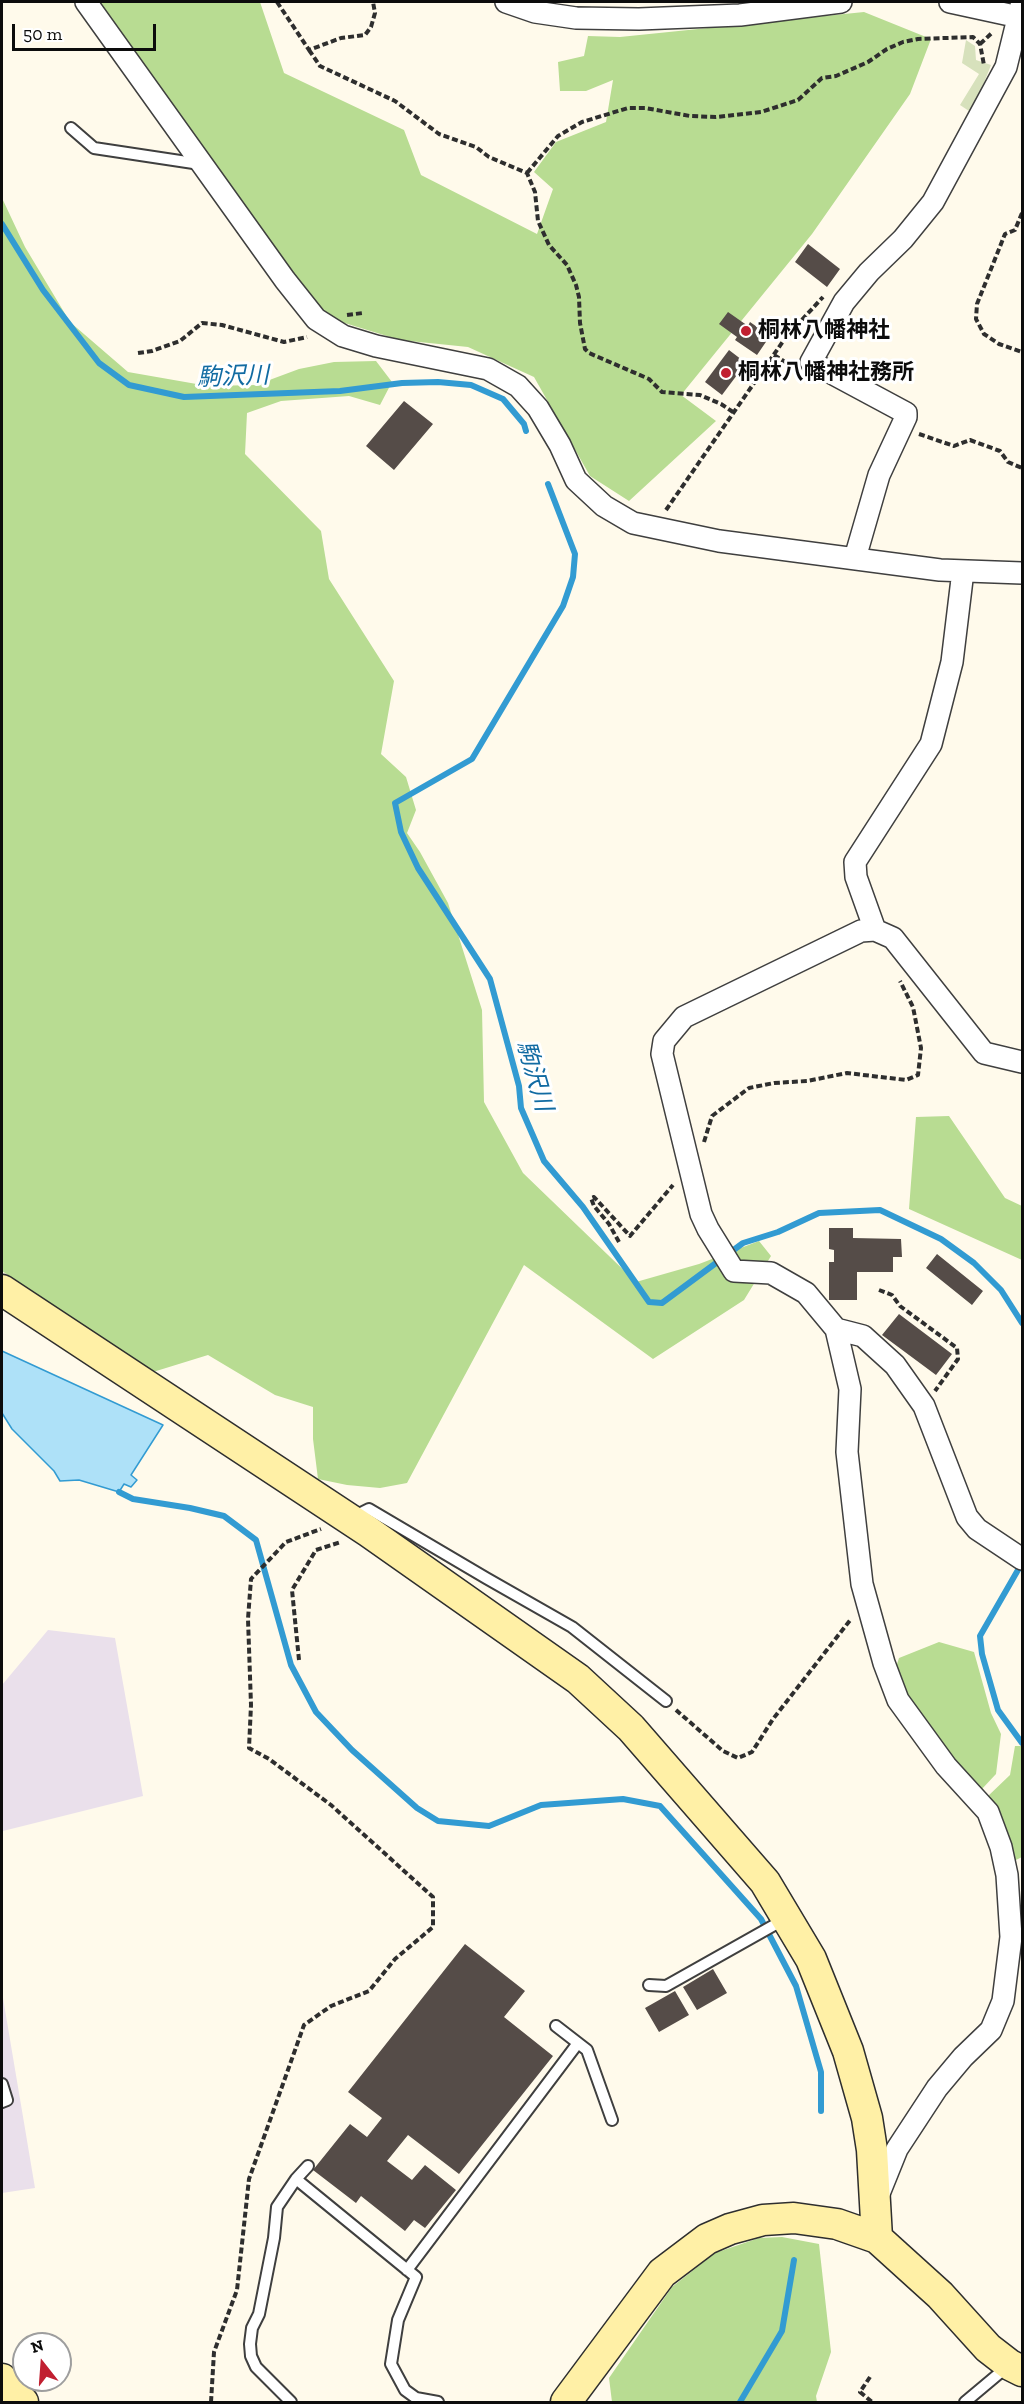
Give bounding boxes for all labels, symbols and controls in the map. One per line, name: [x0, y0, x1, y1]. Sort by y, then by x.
scale bar: [15, 12, 159, 50]
text: 50 m: [23, 23, 62, 45]
place label: 桐林八幡神社: [758, 318, 890, 344]
marker: 桐林八幡神社: [739, 324, 753, 338]
place label: 桐林八幡神社務所: [738, 360, 914, 386]
water label: 駒沢川: [197, 361, 269, 393]
marker: 桐林八幡神社務所: [719, 366, 733, 380]
water label: 駒沢川: [510, 1037, 558, 1115]
north arrow: [12, 2332, 72, 2392]
text: N: [29, 2335, 46, 2357]

